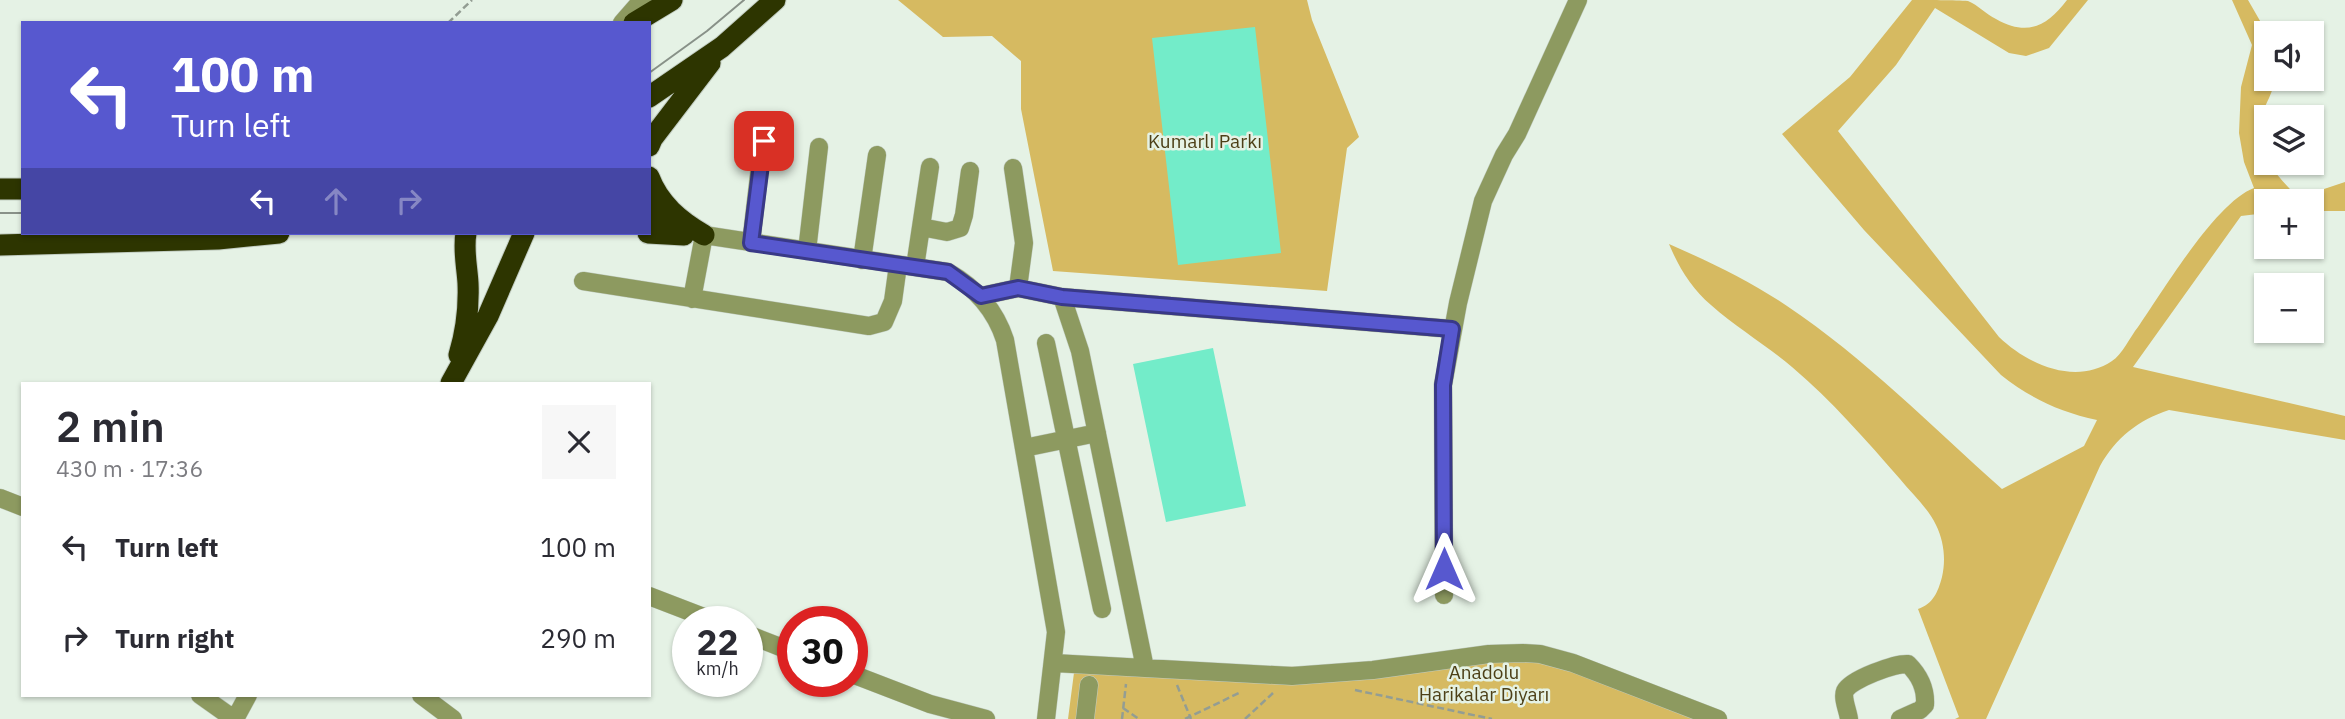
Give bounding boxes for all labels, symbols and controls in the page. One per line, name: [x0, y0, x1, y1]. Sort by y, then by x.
map controls: [2254, 21, 2324, 343]
button: sound: [2254, 21, 2324, 91]
text: 100 m: [171, 42, 315, 105]
icon: left: [56, 49, 147, 140]
text: Turn left: [171, 104, 291, 146]
button: layers: [2254, 105, 2324, 175]
pin: [734, 111, 794, 171]
icon: arrive: [745, 122, 783, 160]
park label: Kumarlı Parkı: [1148, 129, 1262, 153]
icon: left: [244, 182, 282, 220]
icon: ahead: [317, 182, 355, 220]
icon: right: [390, 182, 428, 220]
button: +: [2254, 189, 2324, 259]
button: −: [2254, 273, 2324, 343]
text: 2 min: [56, 399, 165, 454]
button: close: [542, 405, 616, 479]
text: 430 m · 17:36: [56, 453, 203, 483]
icon: left: [56, 528, 94, 566]
text: Turn left: [115, 530, 218, 564]
text: 100 m: [540, 530, 616, 564]
position arrow: [1407, 532, 1481, 606]
speed limit sign: 30: [777, 606, 868, 697]
icon: right: [56, 619, 94, 657]
text: 22: [696, 619, 739, 665]
text: Turn right: [115, 621, 234, 655]
text: 290 m: [540, 621, 616, 655]
text: km/h: [696, 657, 739, 680]
park label: Anadolu Harikalar Diyarı: [1419, 660, 1549, 706]

